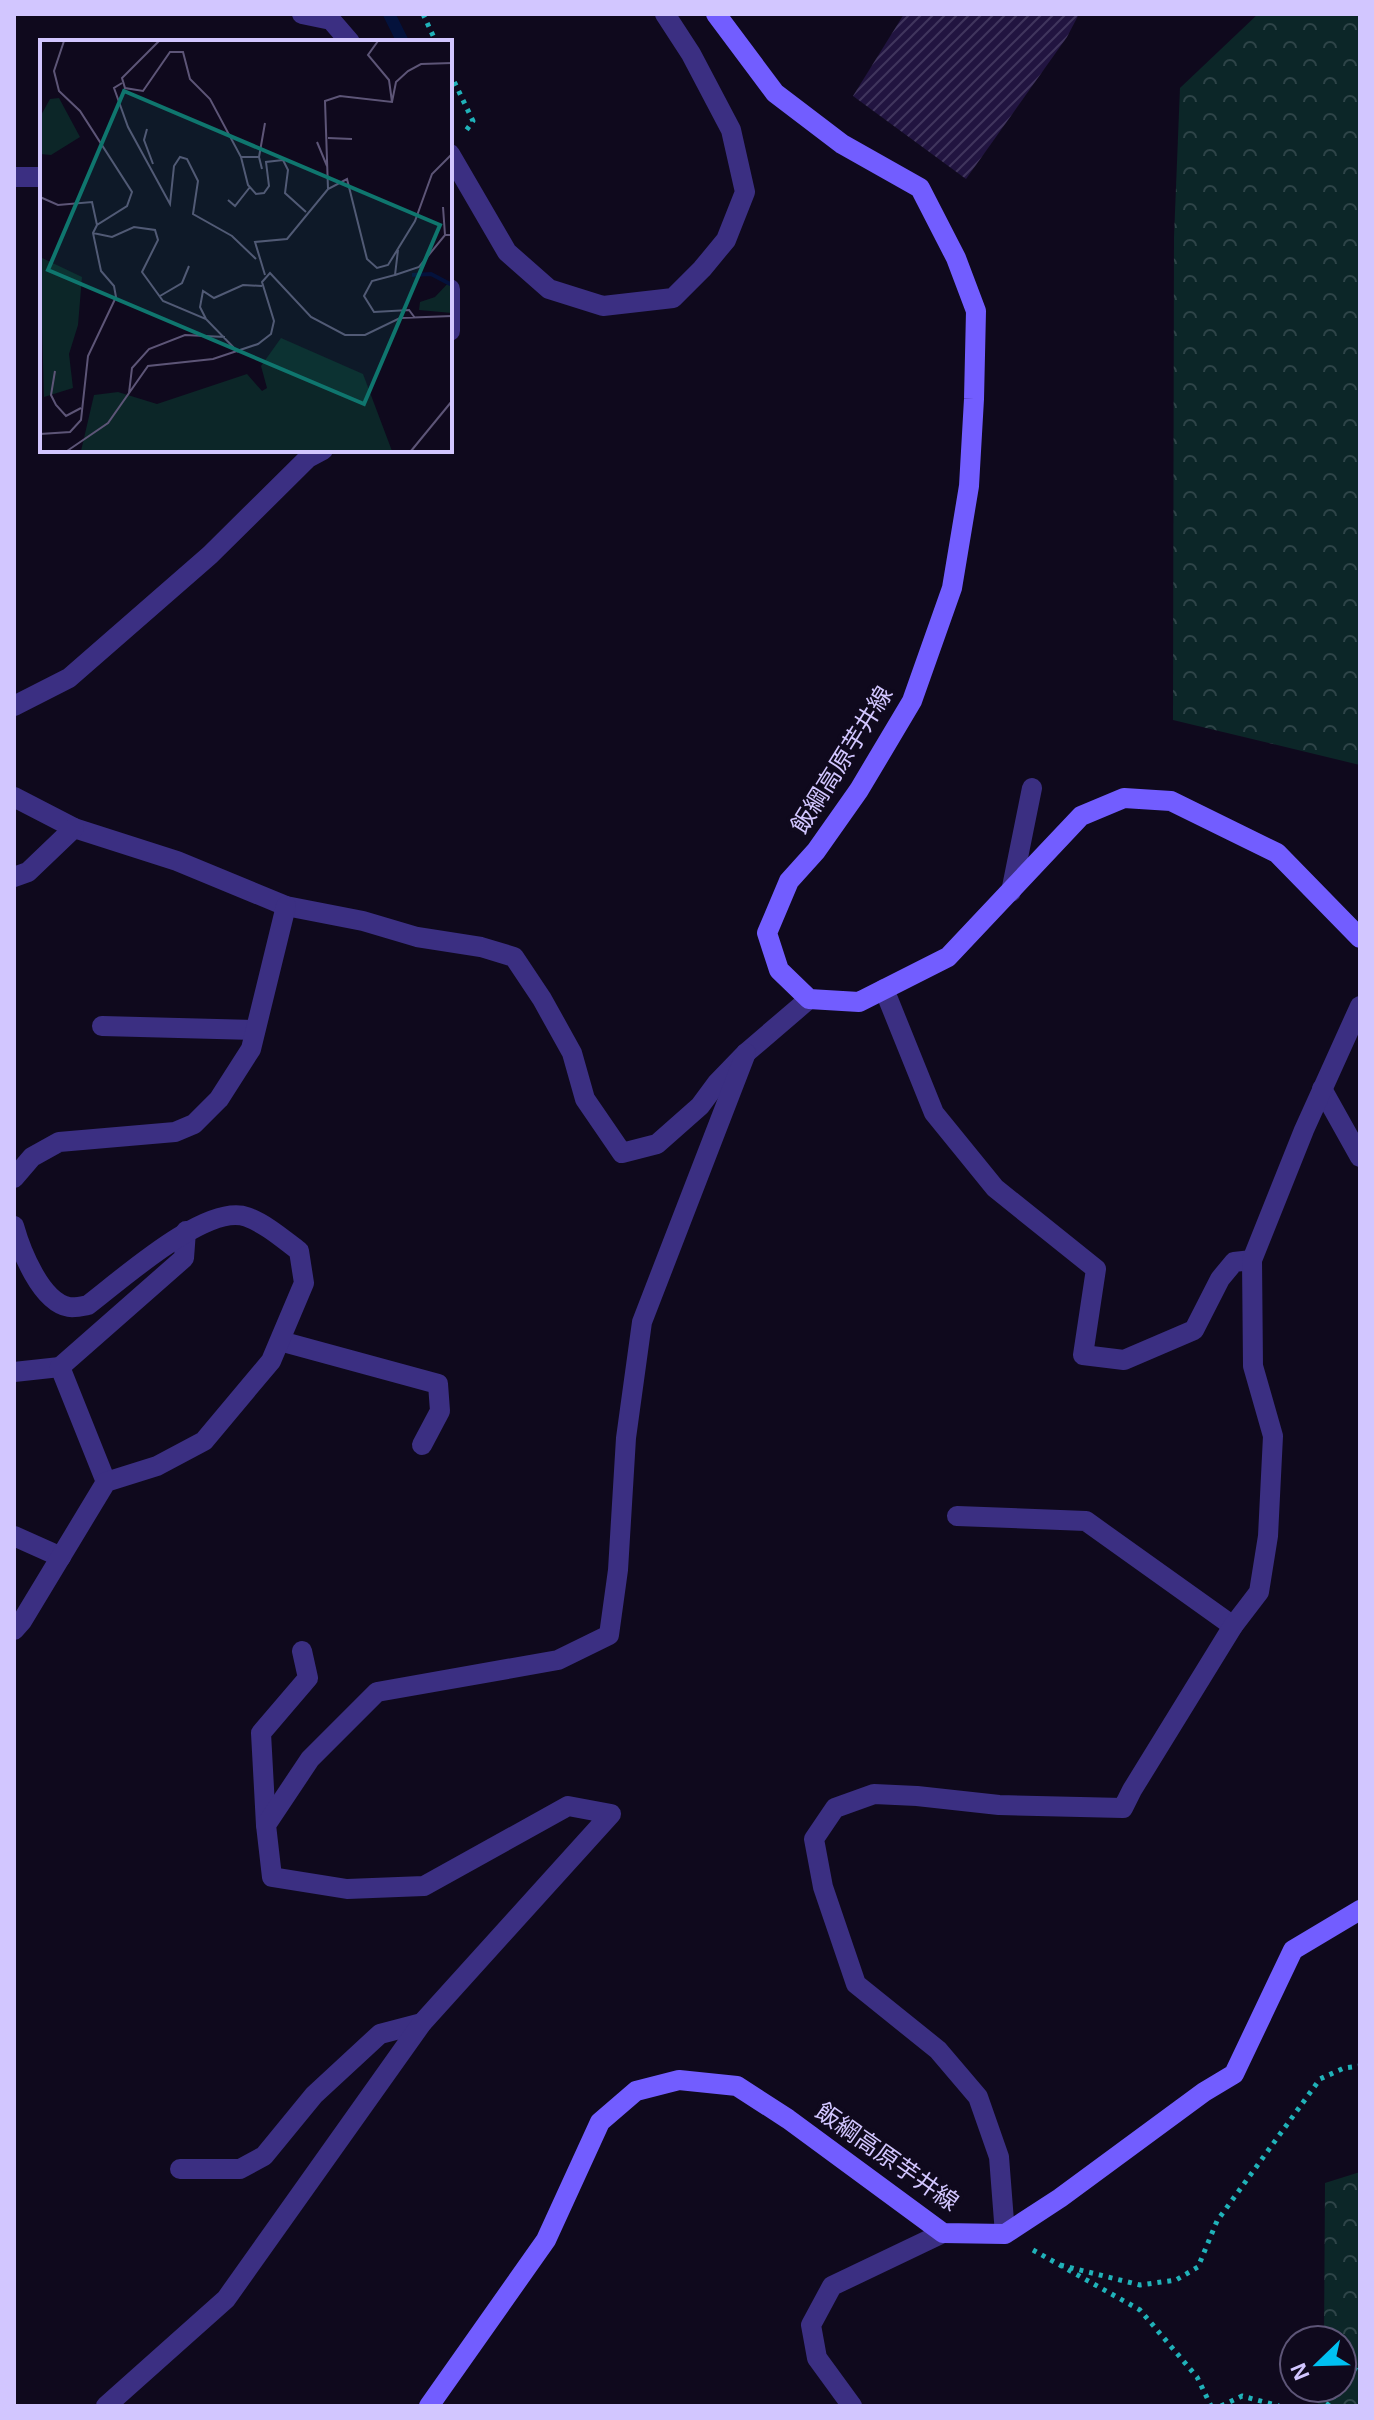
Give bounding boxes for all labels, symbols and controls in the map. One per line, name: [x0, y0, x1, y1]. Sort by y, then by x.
inset map: [40, 40, 452, 452]
street label: 飯綱高原芋井線: [786, 681, 898, 838]
street label: 飯綱高原芋井線: [811, 2097, 964, 2216]
north arrow: [1278, 2324, 1358, 2404]
text: N: [1285, 2359, 1315, 2384]

